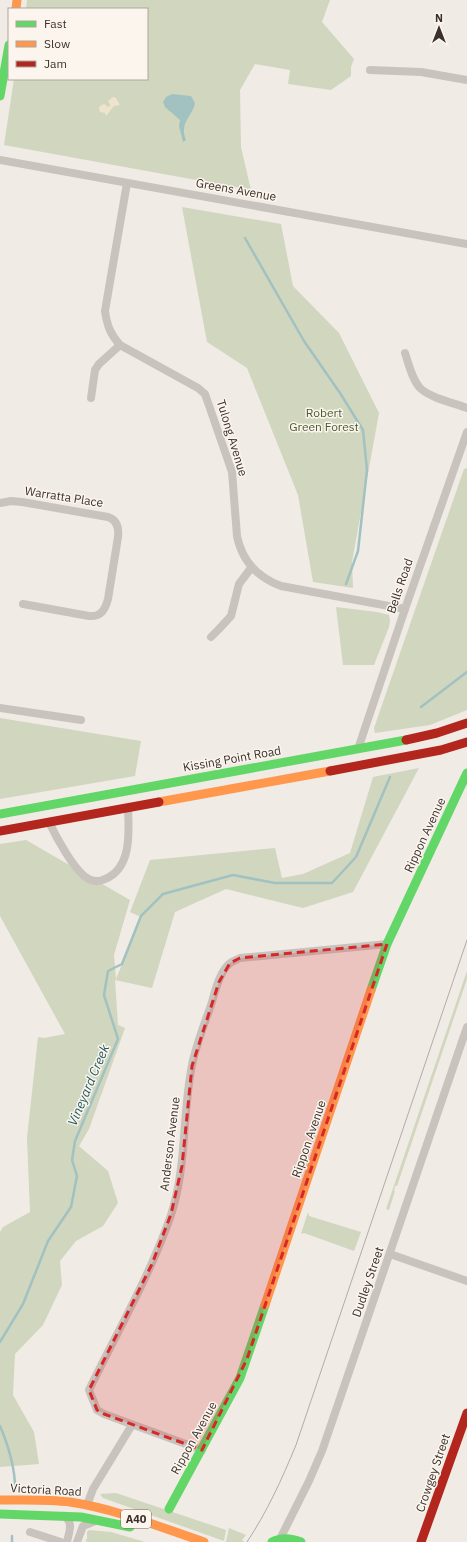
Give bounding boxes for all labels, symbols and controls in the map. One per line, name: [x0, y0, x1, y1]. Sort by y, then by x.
legend: [8, 8, 148, 80]
north arrow: [419, 8, 459, 48]
text: N: [435, 11, 443, 25]
text: Fast: [44, 16, 67, 31]
text: Slow: [44, 36, 70, 51]
text: Jam: [44, 56, 67, 71]
street label: Greens Avenue: [195, 175, 278, 204]
street label: Tulong Avenue: [214, 398, 251, 478]
park label: Robert Green Forest: [289, 405, 359, 434]
street label: Warratta Place: [24, 483, 105, 510]
street label: Bells Road: [383, 556, 416, 615]
street label: Kissing Point Road: [182, 742, 282, 775]
street label: Rippon Avenue: [401, 795, 449, 875]
water label: Vineyard Creek: [64, 1042, 113, 1128]
street label: Anderson Avenue: [156, 1096, 183, 1192]
street label: Rippon Avenue: [288, 1098, 329, 1180]
street label: Dudley Street: [348, 1245, 387, 1319]
street label: Rippon Avenue: [167, 1398, 220, 1477]
street label: Crowgey Street: [412, 1432, 453, 1514]
street label: Victoria Road: [10, 1480, 82, 1499]
road number: A40: [121, 1510, 151, 1528]

